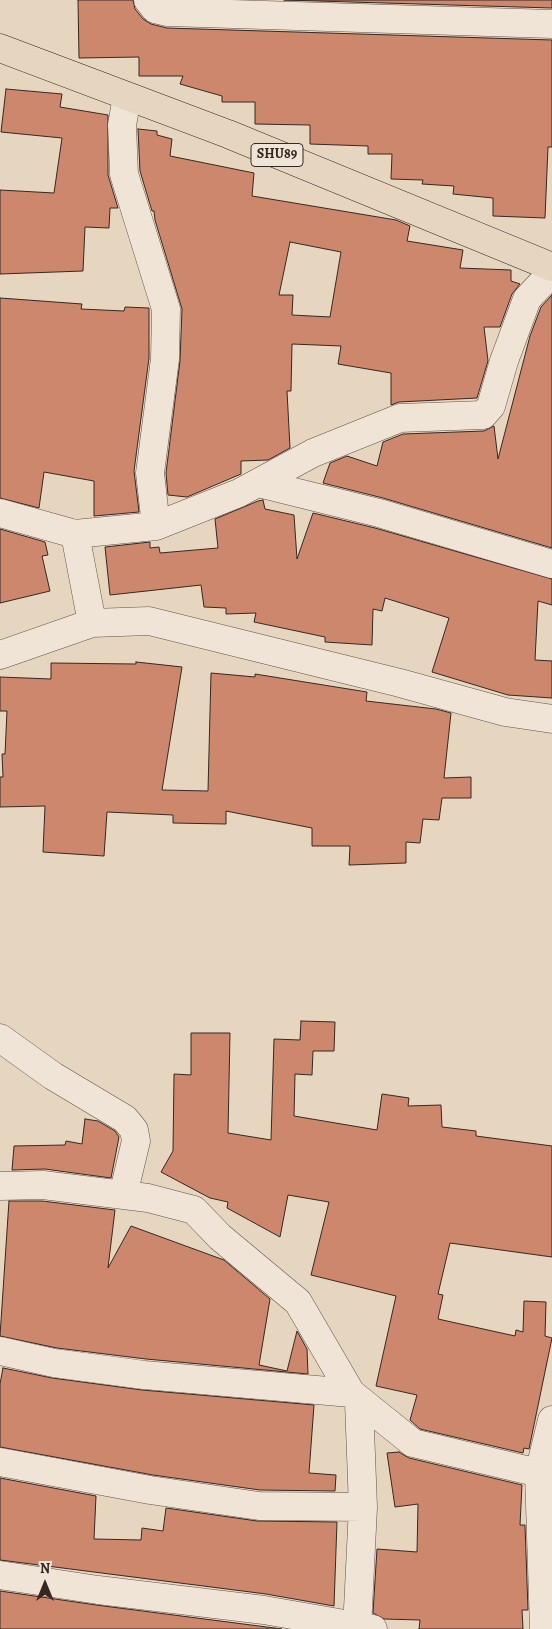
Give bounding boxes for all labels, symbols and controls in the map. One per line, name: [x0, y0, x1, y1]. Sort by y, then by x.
road number: SHU89: [251, 144, 303, 166]
north arrow: [20, 1559, 70, 1609]
text: N: [40, 1559, 50, 1578]

